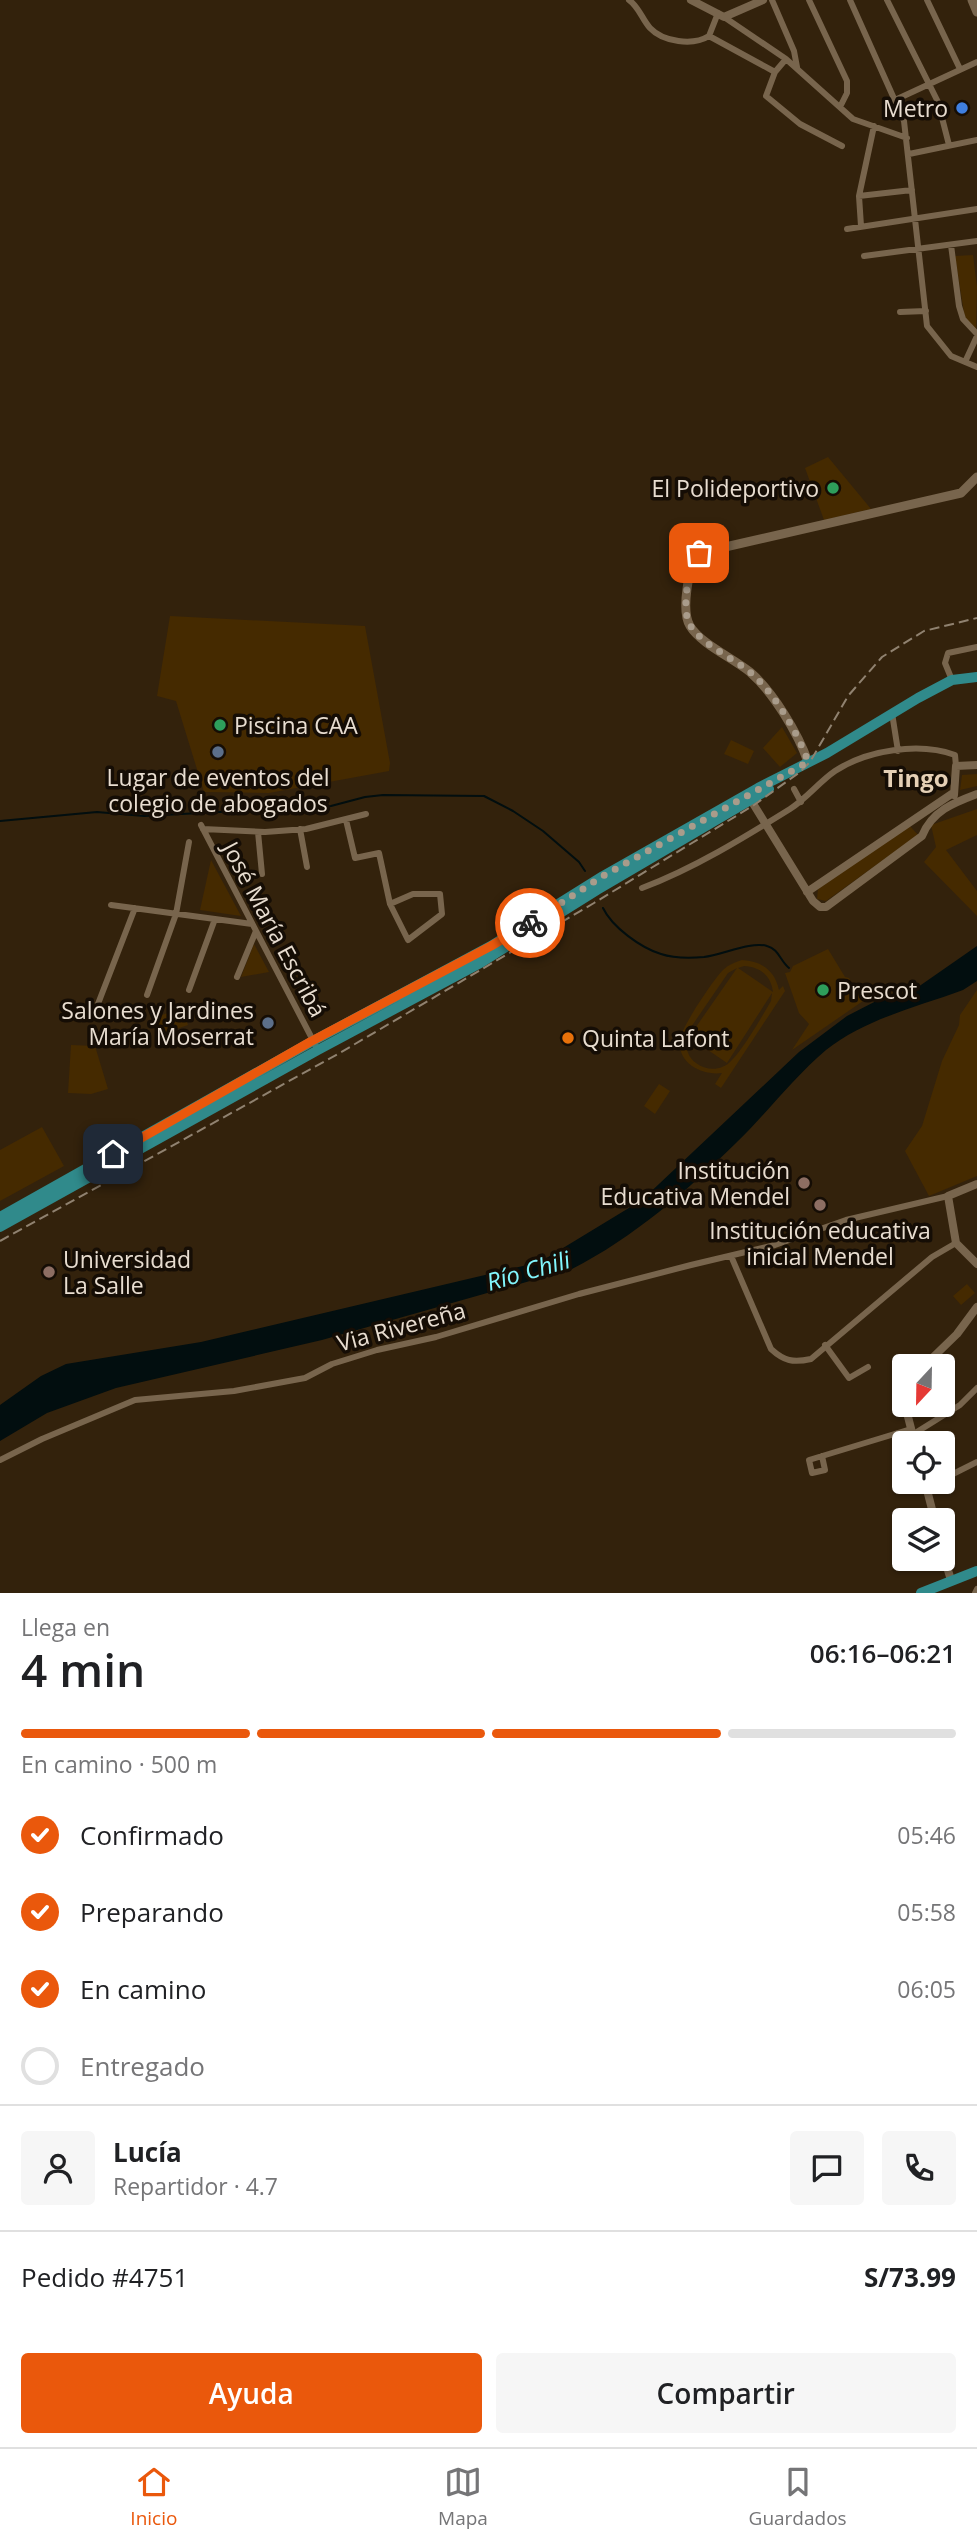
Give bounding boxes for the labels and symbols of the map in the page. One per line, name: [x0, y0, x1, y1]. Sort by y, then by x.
place label: Metro: [883, 92, 948, 124]
marker: Metro: [954, 100, 970, 116]
place label: El Polideportivo: [652, 472, 819, 504]
marker: El Polideportivo: [825, 480, 841, 496]
pin: [669, 523, 729, 583]
place label: Piscina CAA: [234, 709, 358, 741]
marker: Piscina CAA: [212, 717, 228, 733]
marker: Lugar de eventos del colegio de abogados: [210, 744, 226, 760]
place label: Lugar de eventos del colegio de abogados: [107, 761, 329, 819]
district label: Tingo: [883, 761, 949, 794]
street label: José María Escribá: [214, 834, 335, 1022]
courier: [495, 888, 565, 958]
place label: Prescot: [837, 974, 917, 1006]
marker: Prescot: [815, 982, 831, 998]
place label: Salones y Jardines María Moserrat: [61, 994, 254, 1052]
marker: Salones y Jardines María Moserrat: [260, 1015, 276, 1031]
place label: Quinta Lafont: [582, 1022, 730, 1054]
marker: Quinta Lafont: [560, 1030, 576, 1046]
pin: [83, 1124, 143, 1184]
place label: Institución Educativa Mendel: [600, 1154, 790, 1212]
marker: Institución Educativa Mendel: [796, 1175, 812, 1191]
marker: Institución educativa inicial Mendel: [812, 1197, 828, 1213]
place label: Institución educativa inicial Mendel: [709, 1214, 931, 1272]
water label: Río Chili: [482, 1242, 575, 1298]
place label: Universidad La Salle: [63, 1243, 191, 1301]
marker: Universidad La Salle: [41, 1264, 57, 1280]
street label: Via Rivereña: [333, 1293, 469, 1359]
north arrow: [892, 1354, 956, 1418]

